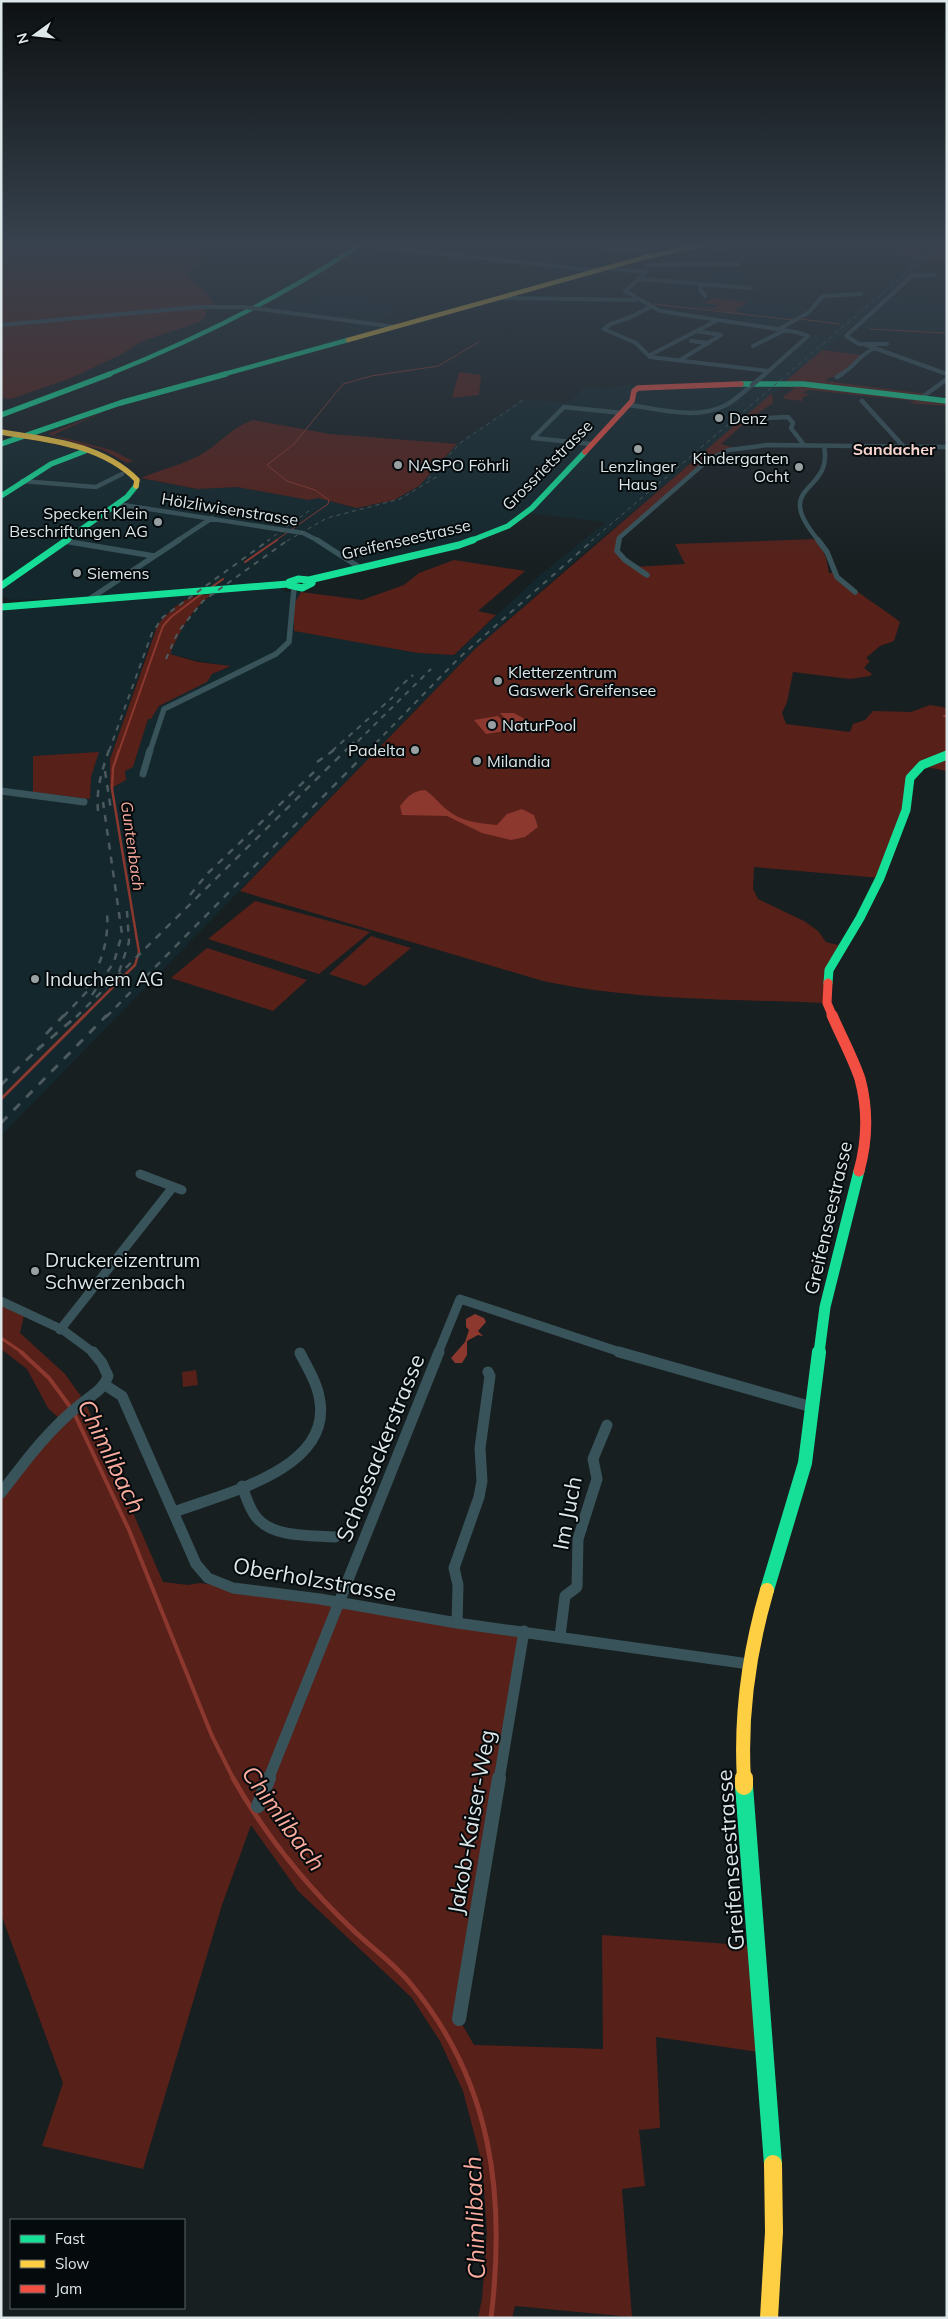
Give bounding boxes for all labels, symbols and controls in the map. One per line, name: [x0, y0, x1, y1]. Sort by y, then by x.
north arrow: [10, 10, 60, 60]
text: N: [12, 31, 33, 46]
place label: Denz: [729, 408, 767, 428]
marker: Denz: [713, 412, 725, 424]
street label: Grossrietstrasse: [498, 416, 596, 514]
district label: Sandacher: [853, 439, 936, 459]
marker: Lenzlinger Haus: [632, 443, 644, 455]
place label: Kindergarten Ocht: [693, 448, 789, 486]
place label: NASPO Föhrli: [408, 455, 509, 475]
place label: Lenzlinger Haus: [600, 456, 676, 494]
marker: NASPO Föhrli: [392, 459, 404, 471]
marker: Kindergarten Ocht: [793, 461, 805, 473]
street label: Hölzliwisenstrasse: [160, 488, 300, 530]
place label: Speckert Klein Beschriftungen AG: [9, 503, 148, 541]
street label: Greifenseestrasse: [339, 514, 473, 564]
marker: Speckert Klein Beschriftungen AG: [152, 516, 164, 528]
place label: Siemens: [87, 563, 150, 583]
marker: Siemens: [71, 567, 83, 579]
place label: Kletterzentrum Gaswerk Greifensee: [508, 662, 656, 700]
marker: Kletterzentrum Gaswerk Greifensee: [492, 675, 504, 687]
place label: NaturPool: [502, 715, 576, 735]
marker: NaturPool: [486, 719, 498, 731]
place label: Padelta: [348, 740, 405, 760]
marker: Padelta: [409, 744, 421, 756]
place label: Milandia: [487, 751, 550, 771]
marker: Milandia: [471, 755, 483, 767]
water label: Guntenbach: [117, 800, 149, 892]
place label: Induchem AG: [45, 967, 164, 991]
marker: Induchem AG: [29, 973, 41, 985]
street label: Greifenseestrasse: [799, 1139, 857, 1297]
place label: Druckereizentrum Schwerzenbach: [45, 1248, 200, 1294]
marker: Druckereizentrum Schwerzenbach: [29, 1265, 41, 1277]
street label: Schossackerstrasse: [330, 1350, 430, 1546]
water label: Chimlibach: [71, 1394, 153, 1518]
street label: Im Juch: [546, 1474, 588, 1552]
street label: Oberholzstrasse: [231, 1551, 399, 1607]
street label: Jakob-Kaiser-Weg: [441, 1728, 501, 1916]
water label: Chimlibach: [236, 1759, 332, 1877]
street label: Greifenseestrasse: [710, 1769, 750, 1951]
water label: Chimlibach: [457, 2156, 491, 2280]
legend: [10, 2219, 185, 2309]
text: Fast: [55, 2229, 85, 2248]
text: Slow: [55, 2254, 89, 2273]
text: Jam: [55, 2279, 82, 2298]

